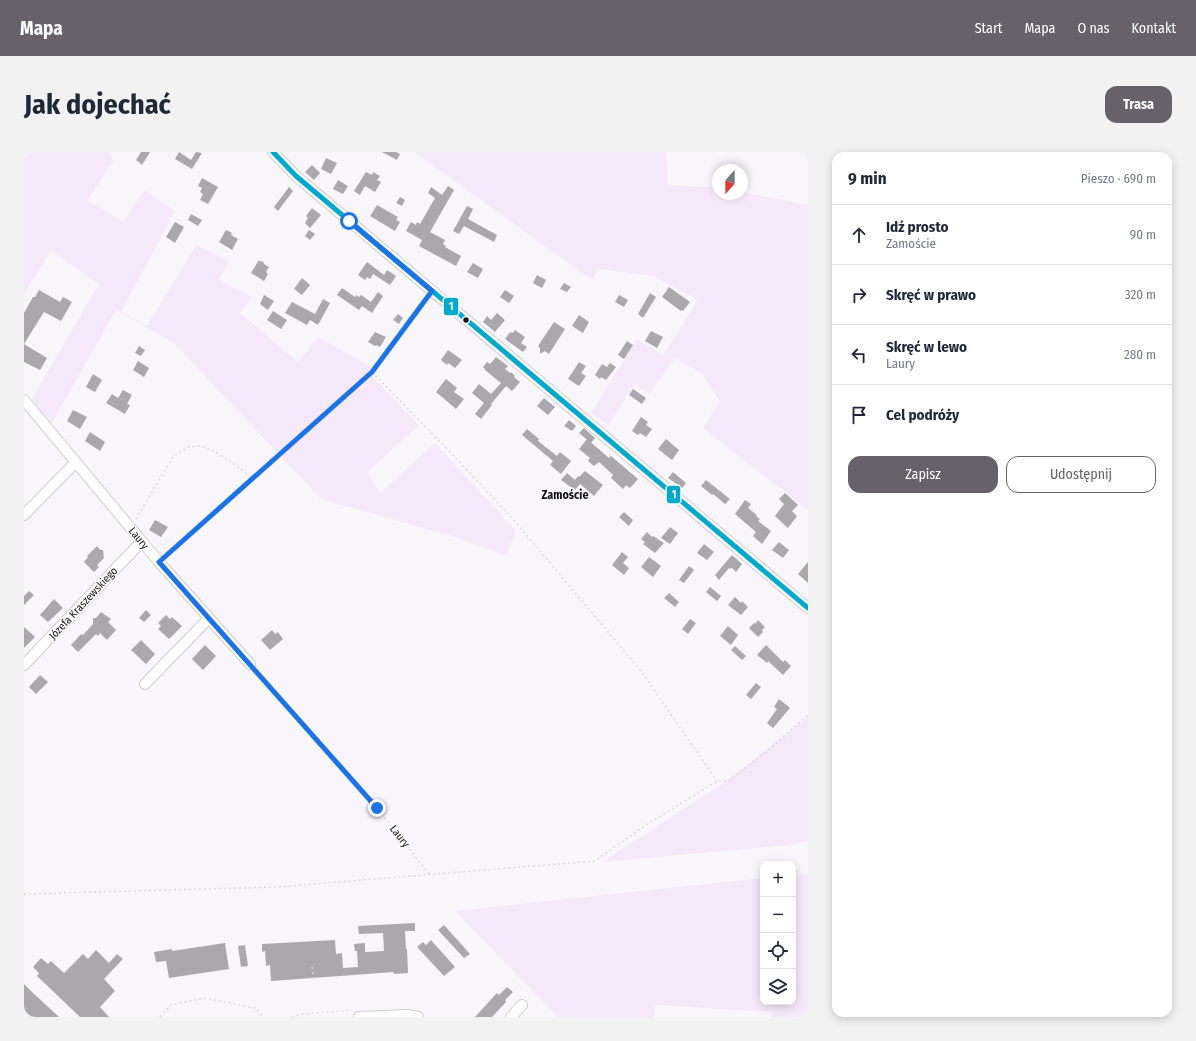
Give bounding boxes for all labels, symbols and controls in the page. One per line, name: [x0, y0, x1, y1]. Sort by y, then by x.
text: Mapa: [20, 17, 63, 40]
text: Start: [975, 20, 1002, 37]
text: Mapa: [1024, 20, 1055, 37]
text: O nas: [1077, 20, 1110, 37]
text: Kontakt: [1132, 20, 1176, 37]
button: Trasa: [1105, 86, 1172, 123]
text: Jak dojechać: [24, 88, 171, 121]
north arrow: [712, 164, 748, 200]
text: 9 min: [848, 168, 887, 189]
text: Pieszo · 690 m: [1081, 171, 1156, 186]
route start: [340, 212, 358, 230]
text: Idź prosto: [886, 218, 948, 236]
icon: ahead: [848, 224, 870, 246]
text: 90 m: [1130, 227, 1156, 242]
text: Zamoście: [886, 236, 936, 251]
icon: right: [848, 284, 870, 306]
text: Skręć w prawo: [886, 286, 976, 304]
text: 320 m: [1125, 287, 1156, 302]
line badge: 1: [443, 297, 459, 316]
text: 1: [449, 300, 453, 313]
unlabelled marker: [461, 315, 471, 325]
text: Skręć w lewo: [886, 338, 967, 356]
icon: left: [848, 344, 870, 366]
text: 280 m: [1124, 347, 1156, 362]
text: Laury: [886, 356, 915, 371]
icon: arrive: [848, 404, 870, 426]
text: Cel podróży: [886, 406, 959, 424]
button: Zapisz: [848, 456, 998, 493]
button: Udostępnij: [1006, 456, 1156, 493]
line badge: 1: [666, 485, 681, 504]
district label: Zamoście: [542, 488, 588, 502]
text: 1: [672, 488, 676, 501]
street label: Laury: [126, 525, 151, 552]
street label: Józefa Kraszewskiego: [46, 564, 121, 642]
route end: [368, 799, 386, 817]
street label: Laury: [387, 823, 412, 850]
map controls: [760, 861, 796, 1005]
button: +: [760, 861, 796, 897]
button: −: [760, 897, 796, 933]
button: locate: [760, 933, 796, 969]
button: layers: [760, 969, 796, 1005]

